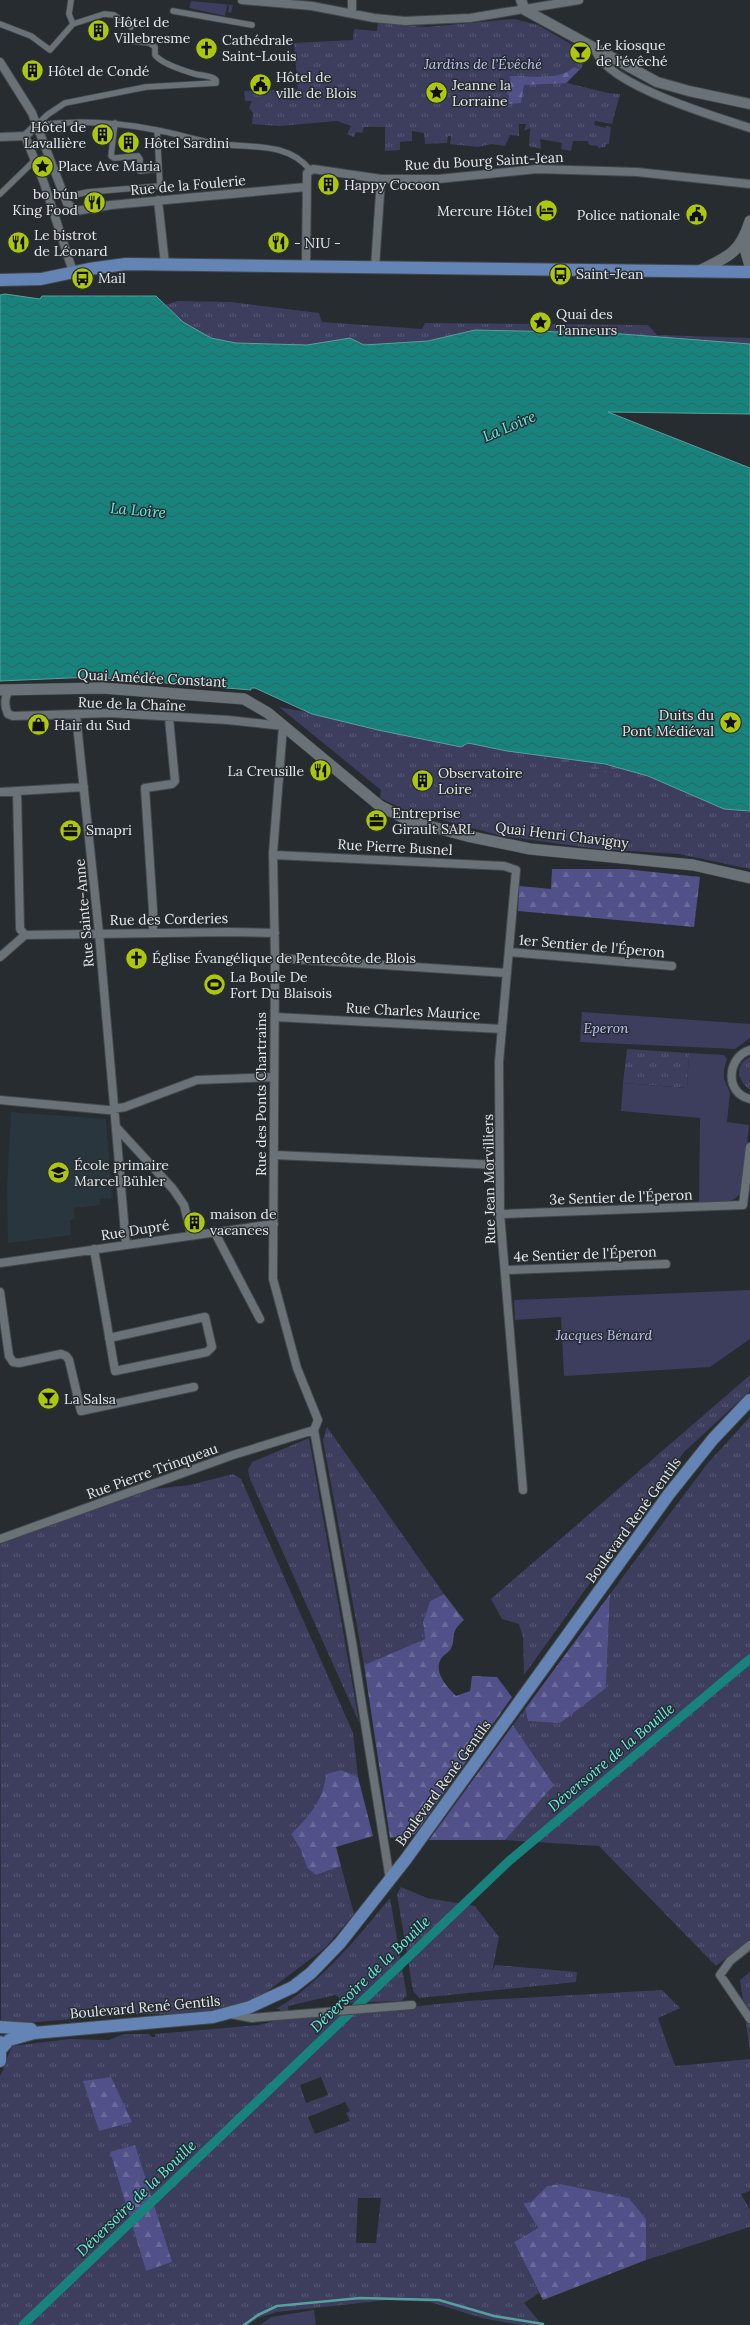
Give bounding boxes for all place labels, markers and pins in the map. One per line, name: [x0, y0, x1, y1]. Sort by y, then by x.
place label: Hôtel de Villebresme: [113, 13, 191, 47]
building icon: Hôtel de Villebresme: [86, 17, 112, 43]
place label: Cathédrale Saint-Louis: [222, 31, 297, 65]
church icon: Cathédrale Saint-Louis: [193, 35, 219, 61]
place label: Le kiosque de l'évêché: [596, 36, 668, 70]
bar icon: Le kiosque de l'évêché: [568, 40, 594, 66]
building icon: Hôtel de Condé: [19, 58, 45, 84]
place label: Hôtel de Condé: [48, 62, 150, 80]
place label: Hôtel de ville de Blois: [276, 68, 357, 102]
public building icon: Hôtel de ville de Blois: [247, 72, 273, 98]
place label: Jeanne la Lorraine: [451, 76, 511, 110]
place icon: Jeanne la Lorraine: [424, 80, 450, 106]
place label: Hôtel de Lavallière: [24, 118, 86, 152]
building icon: Hôtel de Lavallière: [89, 122, 115, 148]
building icon: Hôtel Sardini: [115, 130, 141, 156]
place label: Hôtel Sardini: [144, 134, 229, 152]
place icon: Place Ave Maria: [30, 153, 56, 179]
place label: Place Ave Maria: [58, 157, 160, 175]
building icon: Happy Cocoon: [316, 172, 342, 198]
place label: Happy Cocoon: [344, 176, 440, 194]
place label: bo bún King Food: [12, 185, 78, 219]
restaurant icon: bo bún King Food: [81, 189, 107, 215]
hotel icon: Mercure Hôtel: [534, 198, 560, 224]
place label: Mercure Hôtel: [437, 202, 532, 220]
public building icon: Police nationale: [683, 202, 709, 228]
place label: Police nationale: [577, 206, 680, 224]
place label: Le bistrot de Léonard: [34, 226, 108, 260]
restaurant icon: Le bistrot de Léonard: [5, 230, 31, 256]
restaurant icon: ‑ NIU ‑: [265, 230, 291, 256]
place label: ‑ NIU ‑: [294, 234, 341, 252]
bus stop icon: Saint-Jean: [547, 261, 573, 287]
bus stop icon: Mail: [70, 265, 96, 291]
place label: Saint-Jean: [576, 265, 644, 283]
place label: Mail: [98, 269, 126, 287]
place label: Quai des Tanneurs: [556, 305, 617, 339]
place icon: Quai des Tanneurs: [527, 309, 553, 335]
place label: Duits du Pont Médiéval: [622, 706, 714, 740]
place icon: Duits du Pont Médiéval: [717, 710, 743, 736]
shop icon: Hair du Sud: [25, 712, 51, 738]
place label: Hair du Sud: [54, 716, 131, 734]
restaurant icon: La Creusille: [307, 758, 333, 784]
place label: La Creusille: [227, 762, 304, 780]
place label: Observatoire Loire: [438, 764, 523, 798]
building icon: Observatoire Loire: [409, 768, 435, 794]
place label: Entreprise Girault SARL: [392, 804, 475, 838]
office icon: Entreprise Girault SARL: [363, 808, 389, 834]
office icon: Smapri: [57, 817, 83, 843]
place label: Smapri: [86, 821, 132, 839]
church icon: Église Évangélique de Pentecôte de Blois: [124, 945, 150, 971]
place label: Église Évangélique de Pentecôte de Blois: [152, 949, 416, 967]
place label: La Boule De Fort Du Blaisois: [230, 968, 332, 1002]
sports icon: La Boule De Fort Du Blaisois: [201, 972, 227, 998]
place label: École primaire Marcel Bühler: [74, 1156, 169, 1190]
school or university icon: École primaire Marcel Bühler: [46, 1160, 72, 1186]
place label: maison de vacances: [210, 1205, 277, 1239]
building icon: maison de vacances: [182, 1209, 208, 1235]
bar icon: La Salsa: [36, 1386, 62, 1412]
place label: La Salsa: [64, 1390, 116, 1408]

